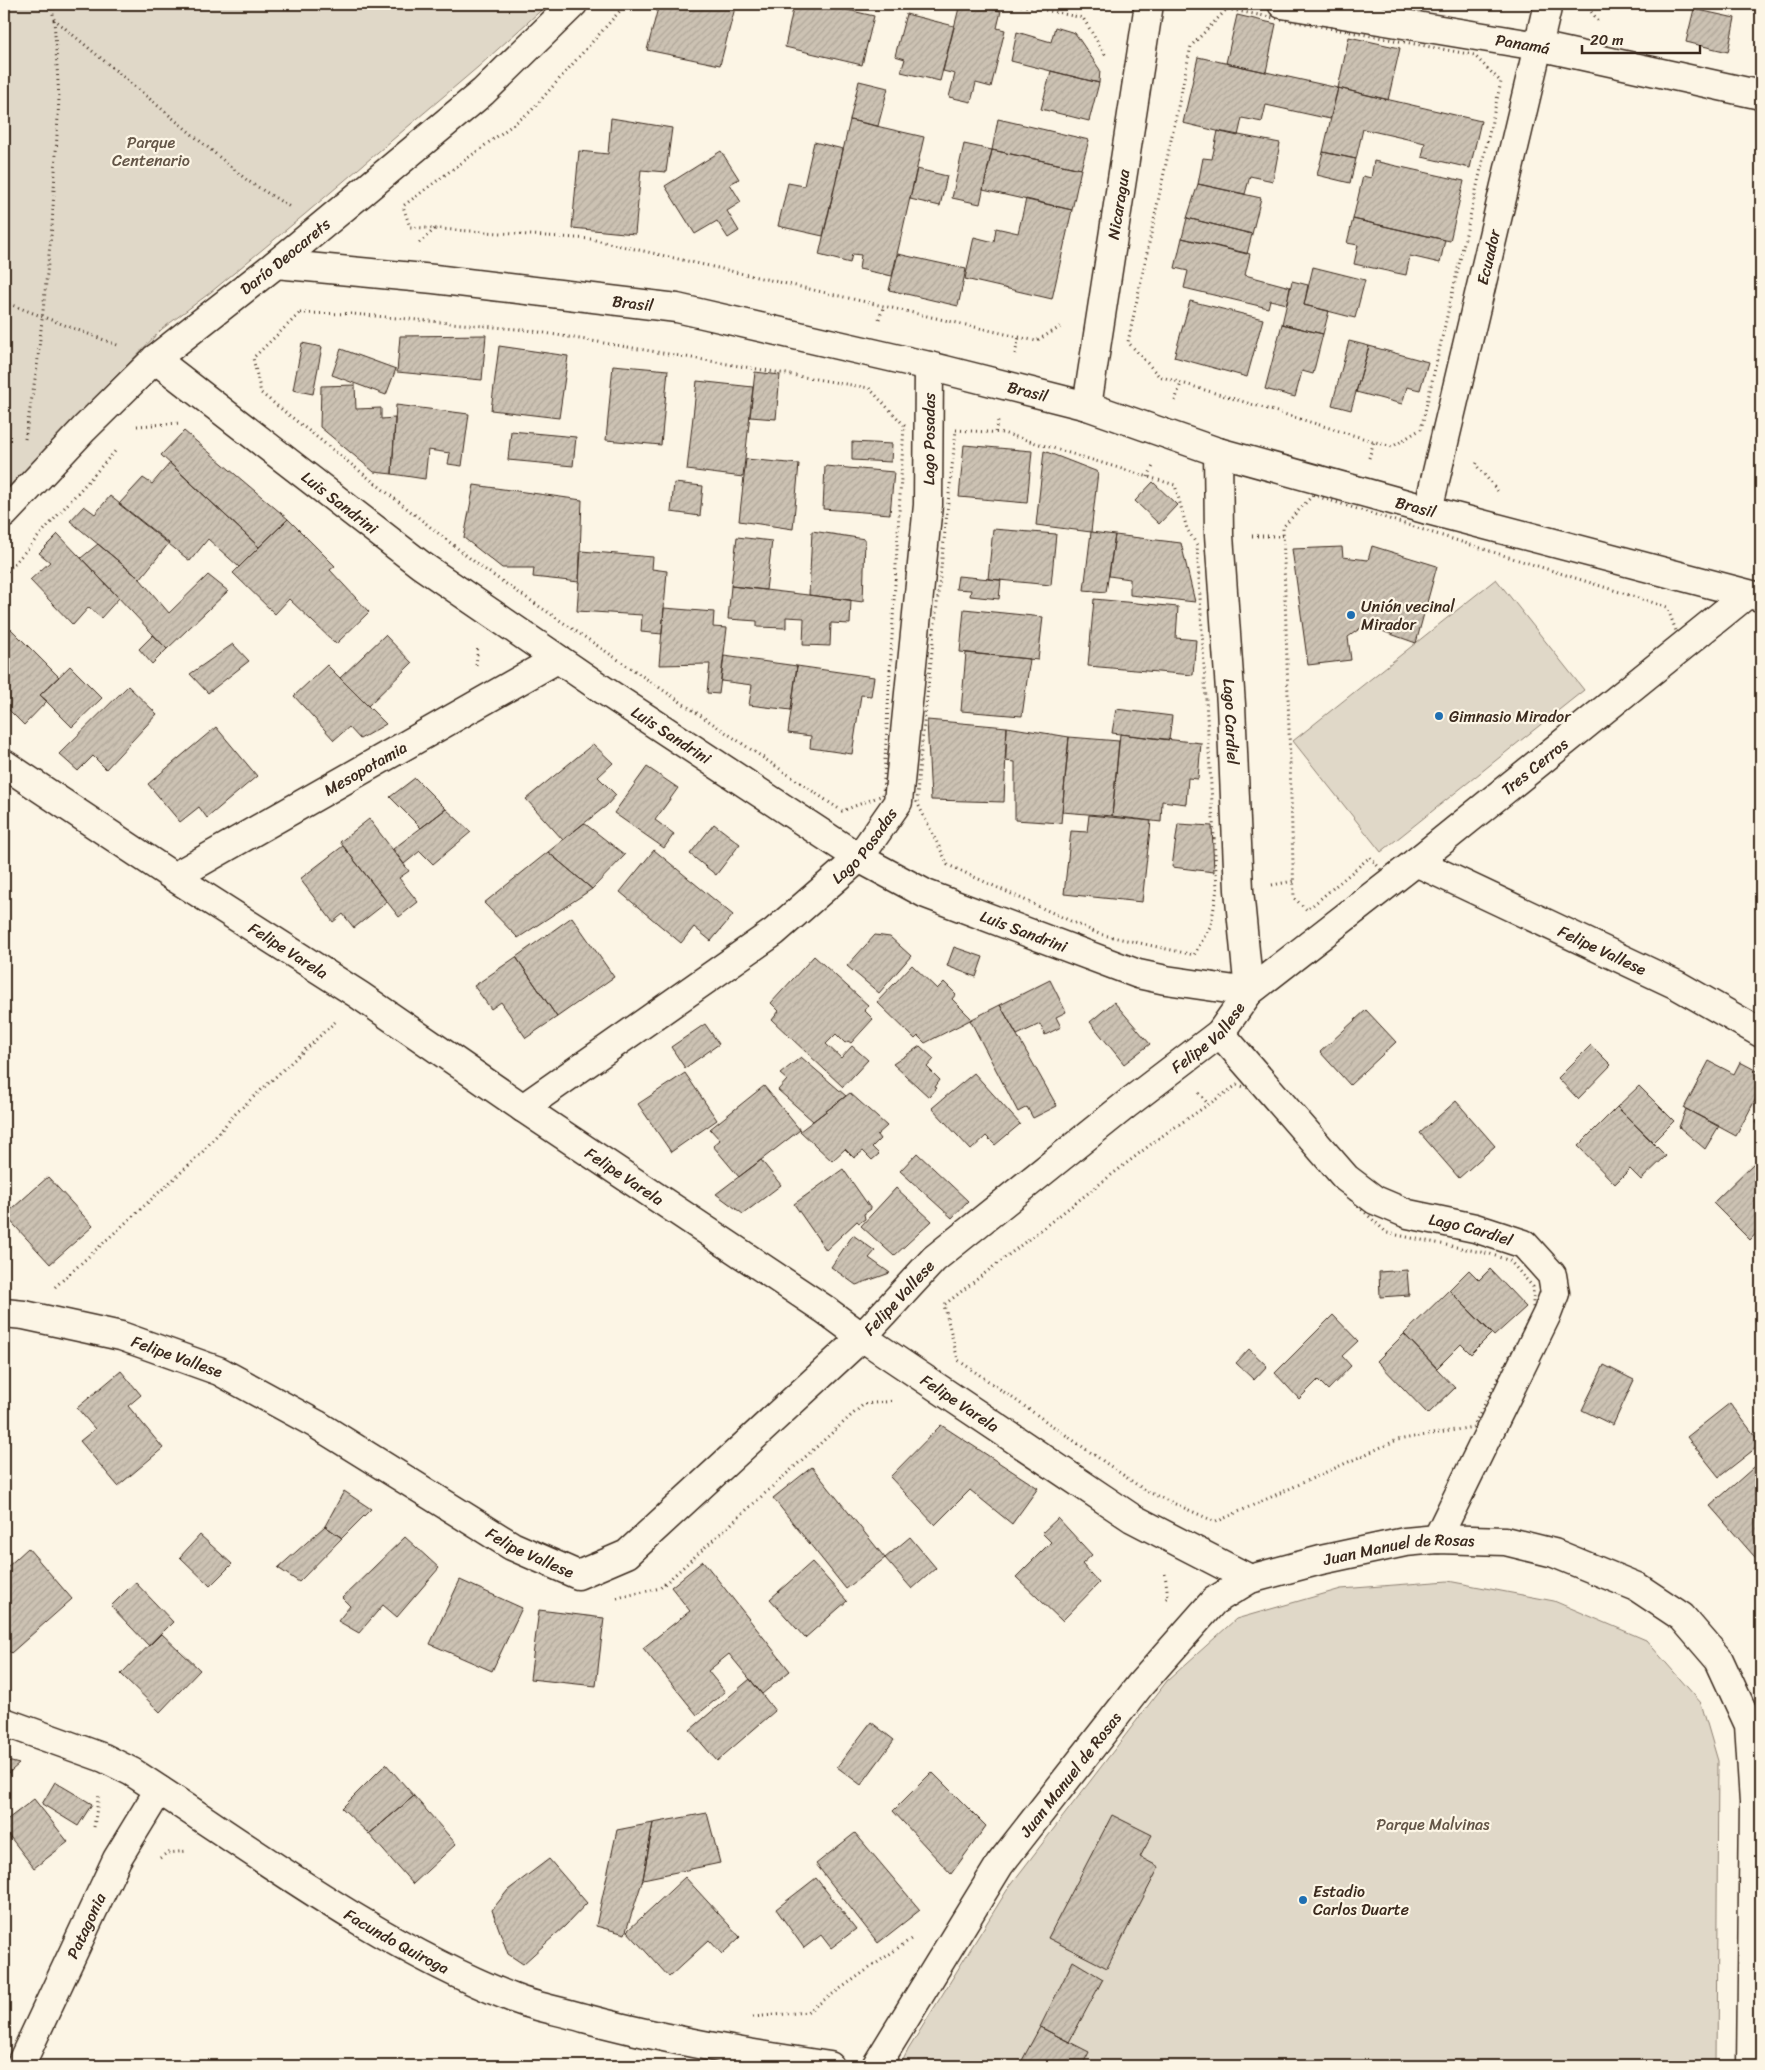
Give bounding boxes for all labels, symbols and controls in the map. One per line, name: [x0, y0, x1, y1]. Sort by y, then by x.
scale bar: [1582, 22, 1700, 54]
street label: Panamá: [1493, 25, 1553, 63]
text: 20 m: [1590, 27, 1624, 53]
park label: Parque Centenario: [112, 128, 190, 175]
street label: Nicaragua: [1099, 166, 1138, 242]
street label: Darío Deocarets: [233, 210, 338, 303]
street label: Ecuador: [1468, 225, 1509, 288]
street label: Brasil: [611, 286, 655, 320]
street label: Brasil: [1004, 372, 1052, 411]
street label: Lago Posadas: [914, 392, 944, 485]
street label: Luis Sandrini: [295, 463, 385, 542]
street label: Brasil: [1392, 488, 1440, 527]
place label: Unión vecinal Mirador: [1361, 592, 1455, 639]
marker: Unión vecinal Mirador: [1345, 609, 1357, 621]
street label: Lago Cardiel: [1214, 678, 1248, 766]
street label: Luis Sandrini: [625, 698, 718, 773]
place label: Gimnasio Mirador: [1449, 702, 1572, 731]
marker: Gimnasio Mirador: [1433, 710, 1445, 722]
street label: Tres Cerros: [1494, 730, 1576, 803]
street label: Mesopotamia: [318, 733, 413, 804]
street label: Lago Posadas: [825, 801, 905, 891]
street label: Luis Sandrini: [976, 902, 1072, 961]
street label: Felipe Varela: [242, 914, 334, 987]
street label: Felipe Vallese: [1553, 917, 1652, 984]
street label: Felipe Vallese: [1164, 995, 1253, 1081]
street label: Felipe Varela: [579, 1139, 670, 1213]
street label: Lago Cardiel: [1426, 1205, 1517, 1255]
street label: Felipe Vallese: [856, 1253, 942, 1343]
street label: Felipe Vallese: [127, 1327, 227, 1386]
street label: Felipe Varela: [914, 1366, 1005, 1440]
street label: Felipe Vallese: [480, 1519, 579, 1587]
street label: Juan Manuel de Rosas: [1320, 1525, 1475, 1574]
street label: Juan Manuel de Rosas: [1011, 1705, 1129, 1845]
park label: Parque Malvinas: [1376, 1810, 1490, 1839]
place label: Estadio Carlos Duarte: [1313, 1877, 1409, 1924]
street label: Patagonia: [58, 1887, 115, 1964]
marker: Estadio Carlos Duarte: [1297, 1894, 1309, 1906]
street label: Facundo Quiroga: [338, 1900, 454, 1982]

